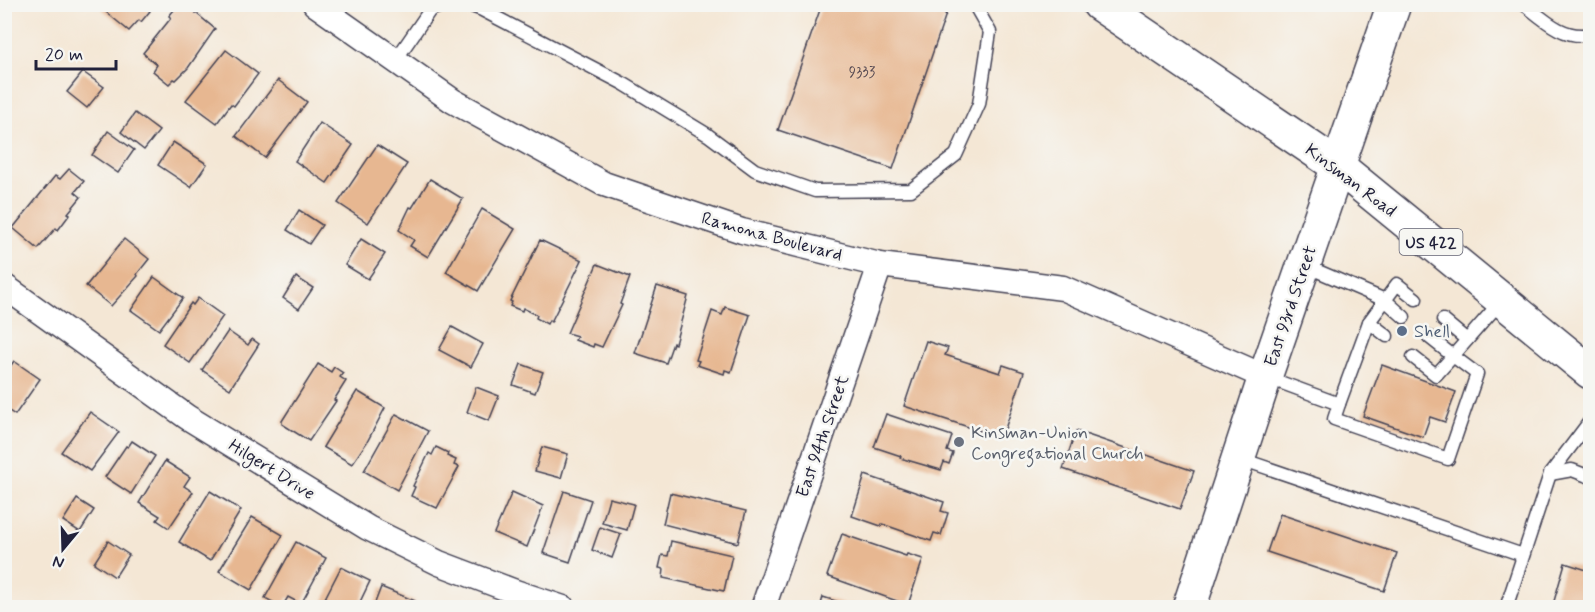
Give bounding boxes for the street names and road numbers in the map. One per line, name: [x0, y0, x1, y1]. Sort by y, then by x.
street label: Kinsman Road: [1300, 138, 1401, 223]
street label: Ramona Boulevard: [699, 207, 845, 267]
road number: US 422: [1400, 229, 1462, 255]
street label: East 93rd Street: [1259, 243, 1323, 370]
street label: East 94th Street: [791, 372, 855, 501]
street label: Hilgert Drive: [223, 434, 319, 507]

